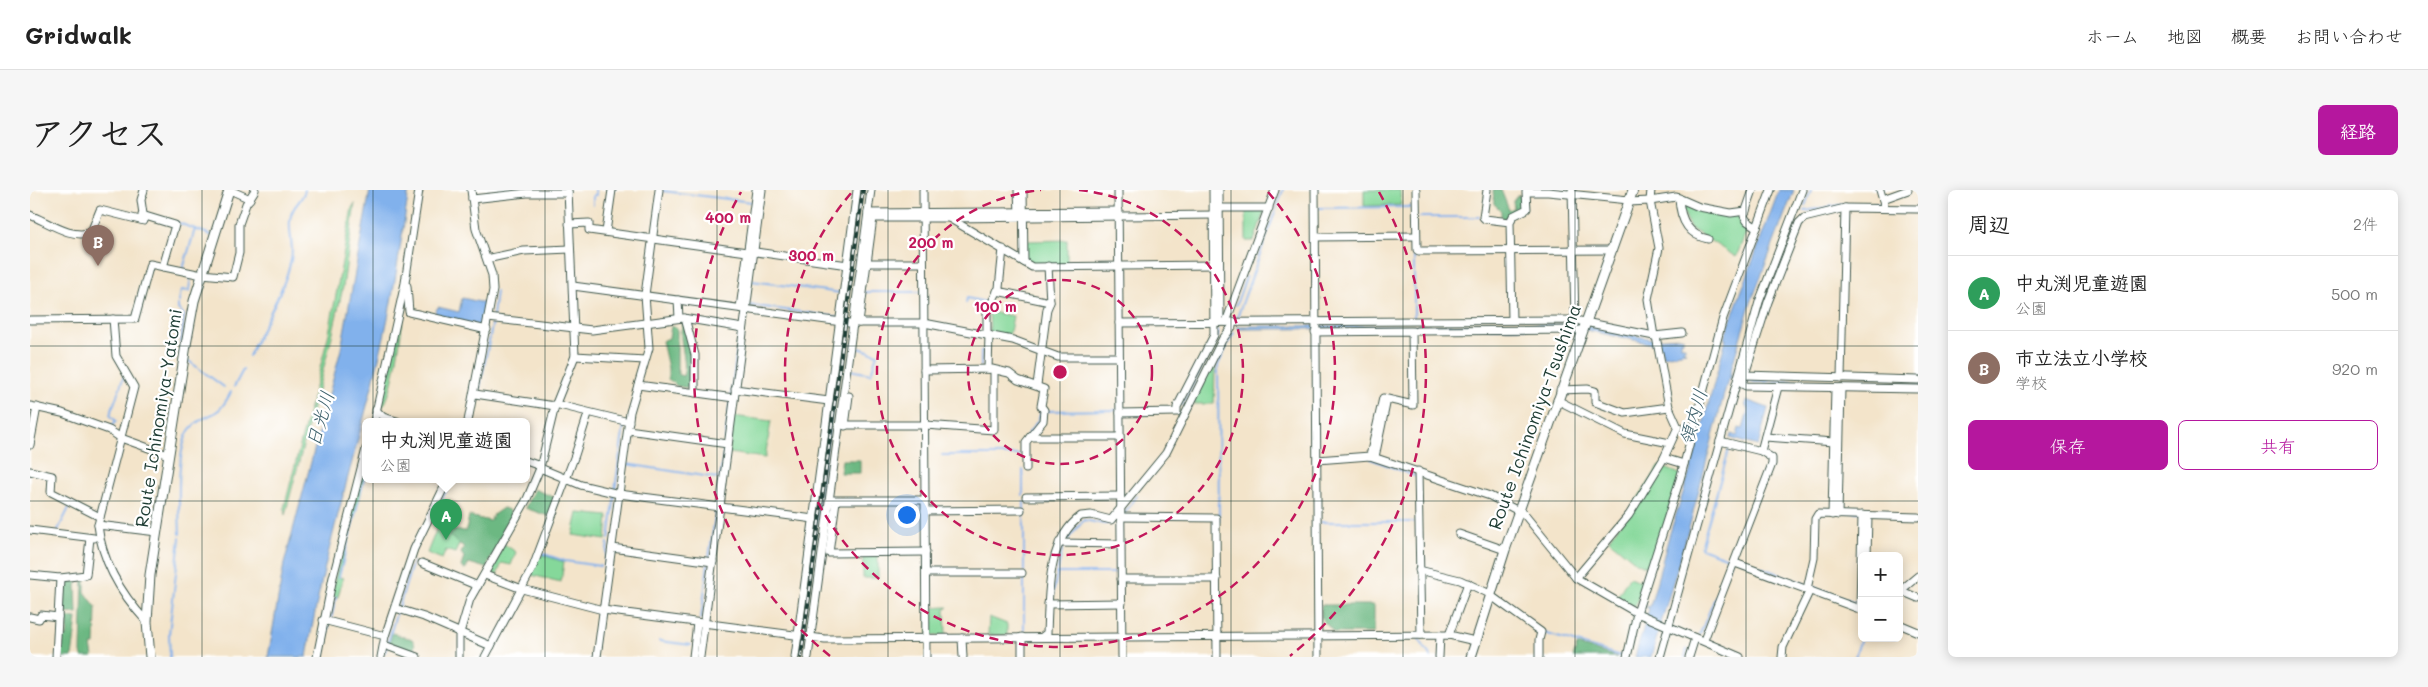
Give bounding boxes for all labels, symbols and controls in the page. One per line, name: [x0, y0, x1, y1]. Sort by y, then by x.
text: Gridwalk: [25, 19, 132, 50]
text: ホーム: [2086, 24, 2139, 48]
text: 地図: [2167, 24, 2203, 48]
text: 概要: [2231, 24, 2267, 48]
text: お問い合わせ: [2295, 24, 2403, 48]
button: 経路: [2318, 105, 2398, 155]
text: アクセス: [30, 109, 168, 155]
text: 400 m: [705, 207, 751, 227]
text: 周辺: [1968, 210, 2010, 237]
text: 2件: [2353, 213, 2378, 234]
pin: B: [82, 225, 114, 266]
text: 200 m: [909, 232, 954, 252]
text: 300 m: [788, 245, 834, 265]
text: 中丸渕児童遊園: [2015, 270, 2148, 295]
text: A: [1978, 283, 1990, 304]
text: 500 m: [2331, 283, 2378, 304]
text: 100 m: [973, 296, 1017, 316]
text: 公園: [2015, 297, 2047, 318]
street label: Route Ichinomiya-Tsushima: [1482, 301, 1586, 533]
street label: Route Ichinomiya-Yatomi: [129, 307, 187, 529]
text: 市立法立小学校: [2015, 345, 2148, 370]
text: B: [1979, 358, 1989, 379]
text: 920 m: [2332, 358, 2378, 379]
centre of rings: [1051, 363, 1069, 381]
text: 学校: [2015, 372, 2047, 393]
water label: 領内川: [1673, 386, 1712, 448]
water label: 日光川: [300, 388, 339, 450]
popup: [362, 418, 530, 483]
button: 保存: [1968, 420, 2168, 470]
button: 共有: [2178, 420, 2378, 470]
text: 中丸渕児童遊園: [379, 427, 513, 452]
text: 公園: [379, 454, 412, 475]
pin: A: [430, 499, 462, 540]
your location: [894, 502, 920, 528]
map controls: [1858, 552, 1903, 642]
button: +: [1858, 552, 1903, 597]
button: −: [1858, 597, 1903, 642]

